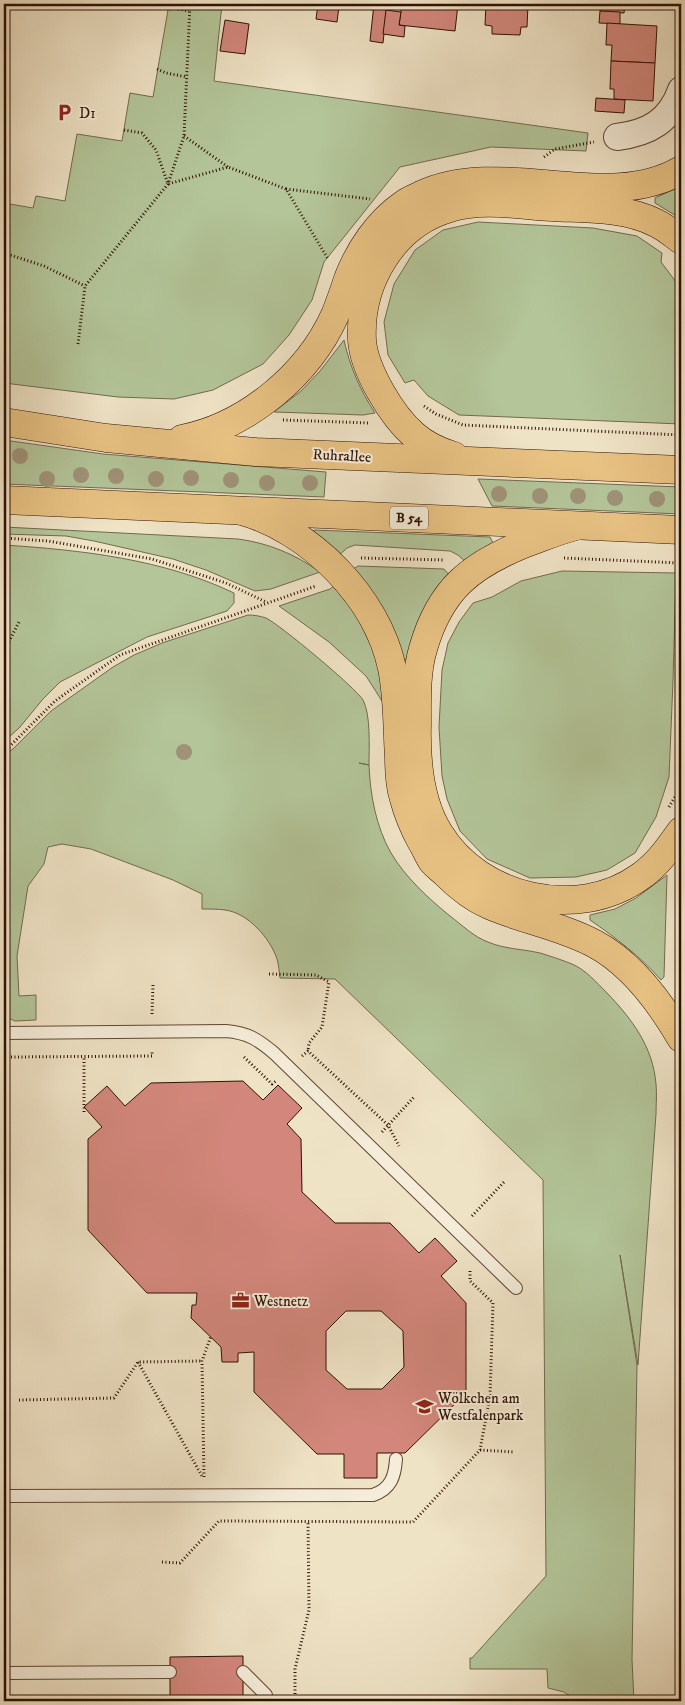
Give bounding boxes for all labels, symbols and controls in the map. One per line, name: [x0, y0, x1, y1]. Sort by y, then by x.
parking icon: D1: [55, 103, 75, 123]
place label: D1: [79, 104, 96, 123]
street label: Ruhrallee: [312, 445, 372, 467]
road number: B 54: [390, 506, 428, 530]
office icon: Westnetz: [230, 1291, 250, 1311]
place label: Westnetz: [253, 1292, 309, 1311]
place label: Wölkchen am Westfalenpark: [437, 1389, 524, 1425]
school or university icon: Wölkchen am Westfalenpark: [414, 1397, 434, 1417]

